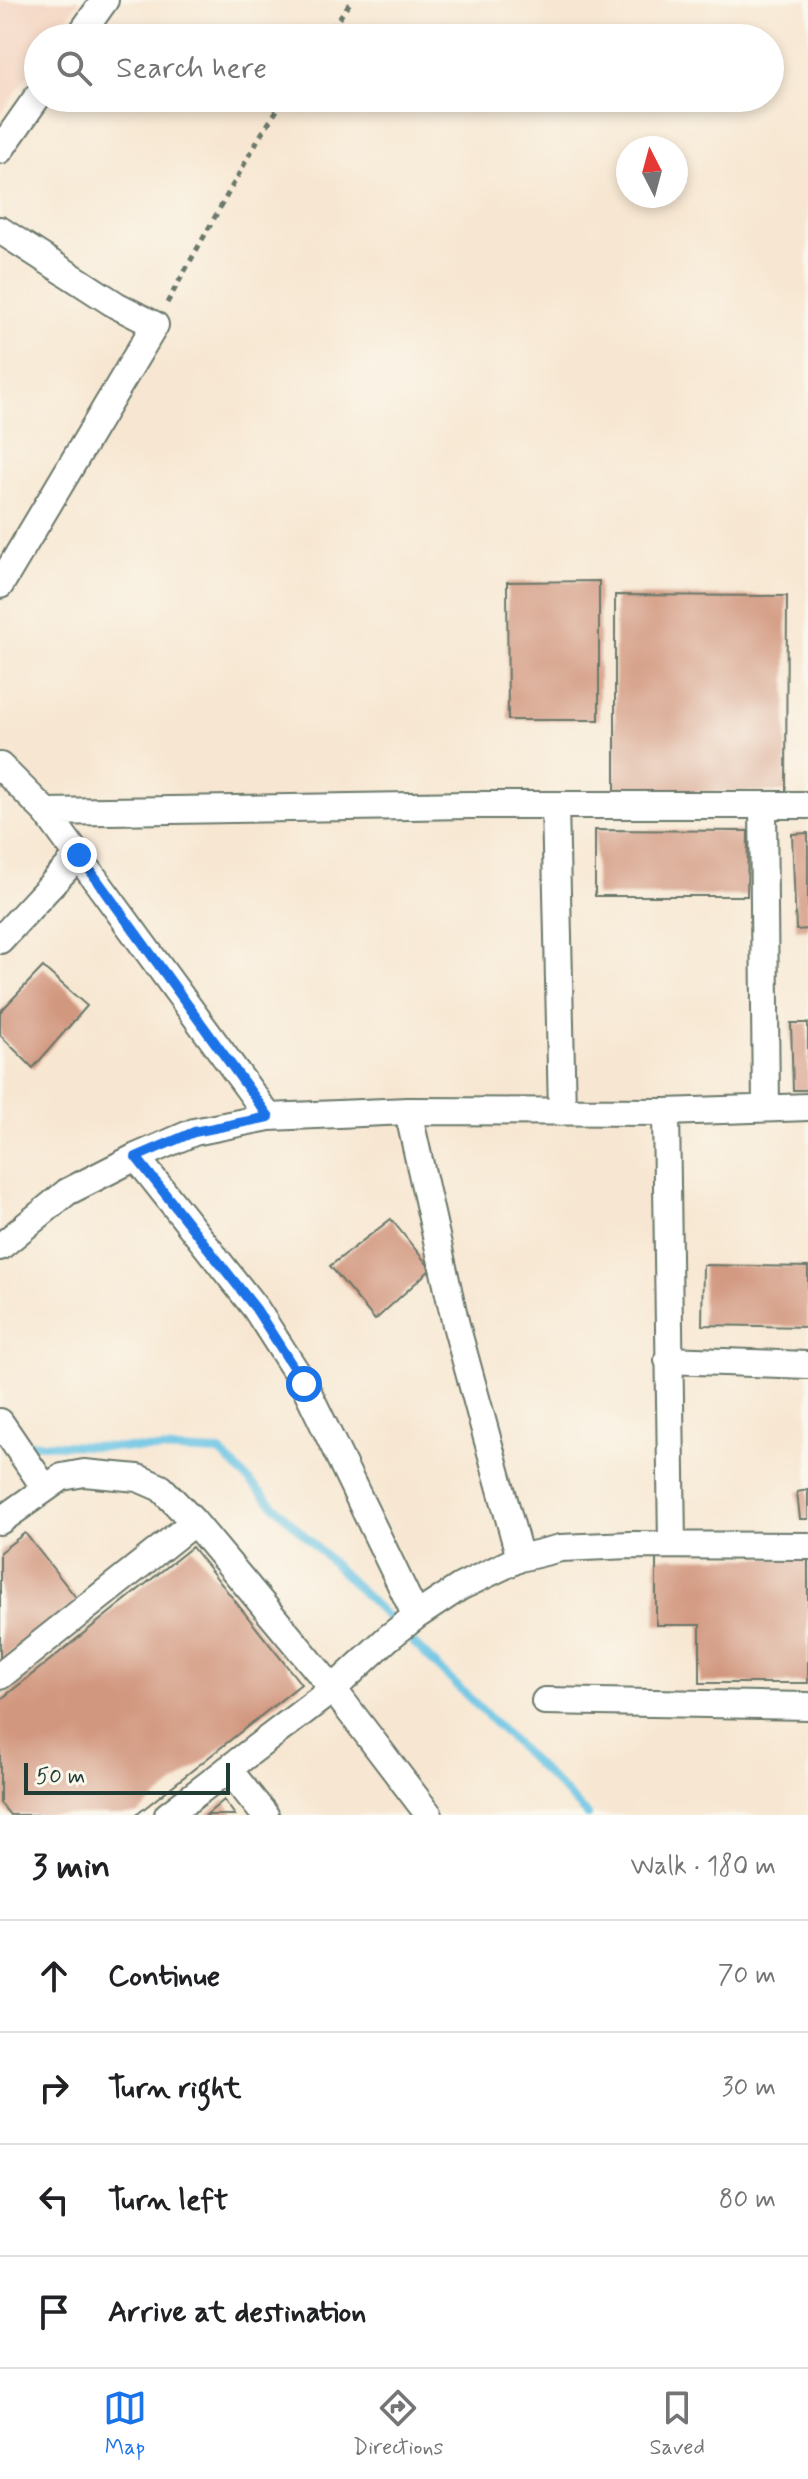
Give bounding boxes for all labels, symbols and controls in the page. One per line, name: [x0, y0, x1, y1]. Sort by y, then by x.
search box: [24, 24, 784, 112]
icon: search: [52, 46, 96, 90]
text: Search here: [116, 49, 267, 88]
north arrow: [616, 136, 688, 208]
route end: [61, 837, 97, 873]
route start: [286, 1366, 322, 1402]
scale bar: [24, 1759, 230, 1795]
text: 50 m: [36, 1763, 85, 1791]
text: 3 min: [32, 1845, 110, 1890]
text: Walk · 180 m: [631, 1850, 776, 1884]
icon: ahead: [32, 1954, 76, 1998]
text: Continue: [108, 1957, 220, 1996]
text: 70 m: [718, 1959, 776, 1993]
icon: right: [32, 2066, 76, 2110]
text: Turn right: [108, 2069, 241, 2108]
text: 30 m: [722, 2071, 776, 2105]
icon: left: [32, 2178, 76, 2222]
text: Turn left: [108, 2181, 228, 2220]
text: 80 m: [719, 2183, 776, 2217]
icon: arrive: [32, 2290, 76, 2334]
text: Arrive at destination: [108, 2293, 366, 2332]
tab: Map: [103, 2386, 147, 2462]
tab: Directions: [353, 2386, 443, 2462]
tab: Saved: [649, 2386, 705, 2462]

